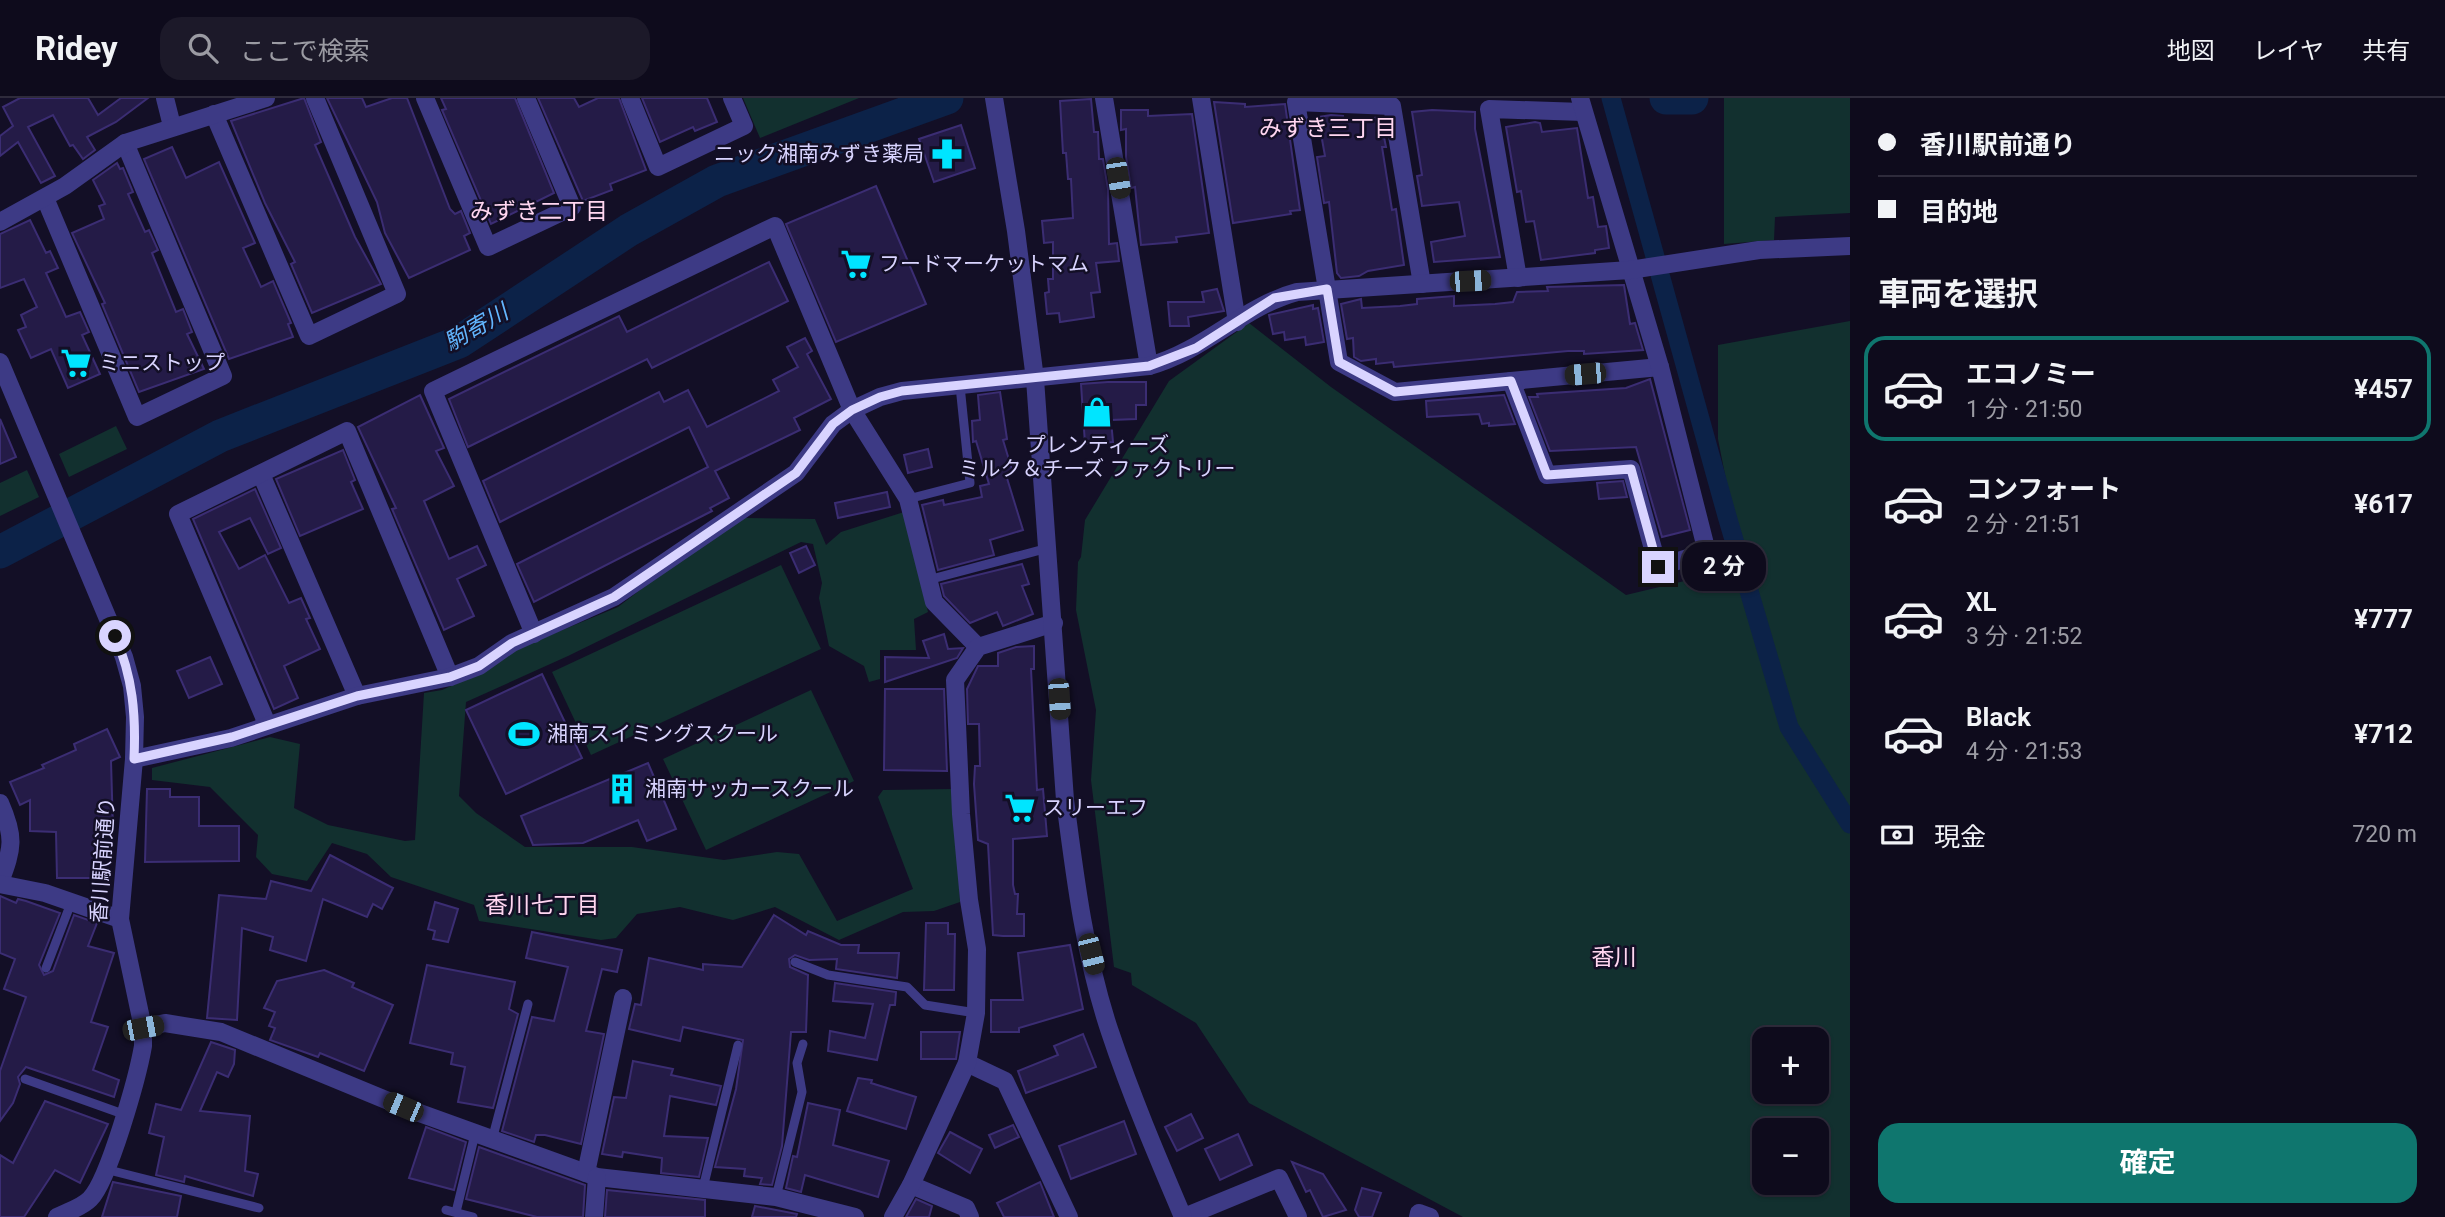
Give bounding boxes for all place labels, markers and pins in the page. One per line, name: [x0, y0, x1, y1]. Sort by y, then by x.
pharmacy icon: ニック湘南みずき薬局: [930, 137, 964, 171]
place label: ニック湘南みずき薬局: [714, 142, 924, 166]
supermarket icon: フードマーケットマム: [839, 247, 873, 281]
place label: フードマーケットマム: [879, 252, 1089, 276]
supermarket icon: ミニストップ: [59, 346, 93, 380]
place label: ミニストップ: [99, 351, 225, 375]
shop icon: プレンティーズ ミルク＆チーズ ファクトリー: [1080, 395, 1114, 429]
place label: プレンティーズ ミルク＆チーズ ファクトリー: [958, 433, 1236, 481]
sports icon: 湘南スイミングスクール: [507, 717, 541, 751]
place label: 湘南スイミングスクール: [547, 722, 778, 746]
building icon: 湘南サッカースクール: [605, 772, 639, 806]
place label: 湘南サッカースクール: [645, 777, 854, 801]
supermarket icon: スリーエフ: [1003, 791, 1037, 825]
place label: スリーエフ: [1043, 796, 1148, 820]

